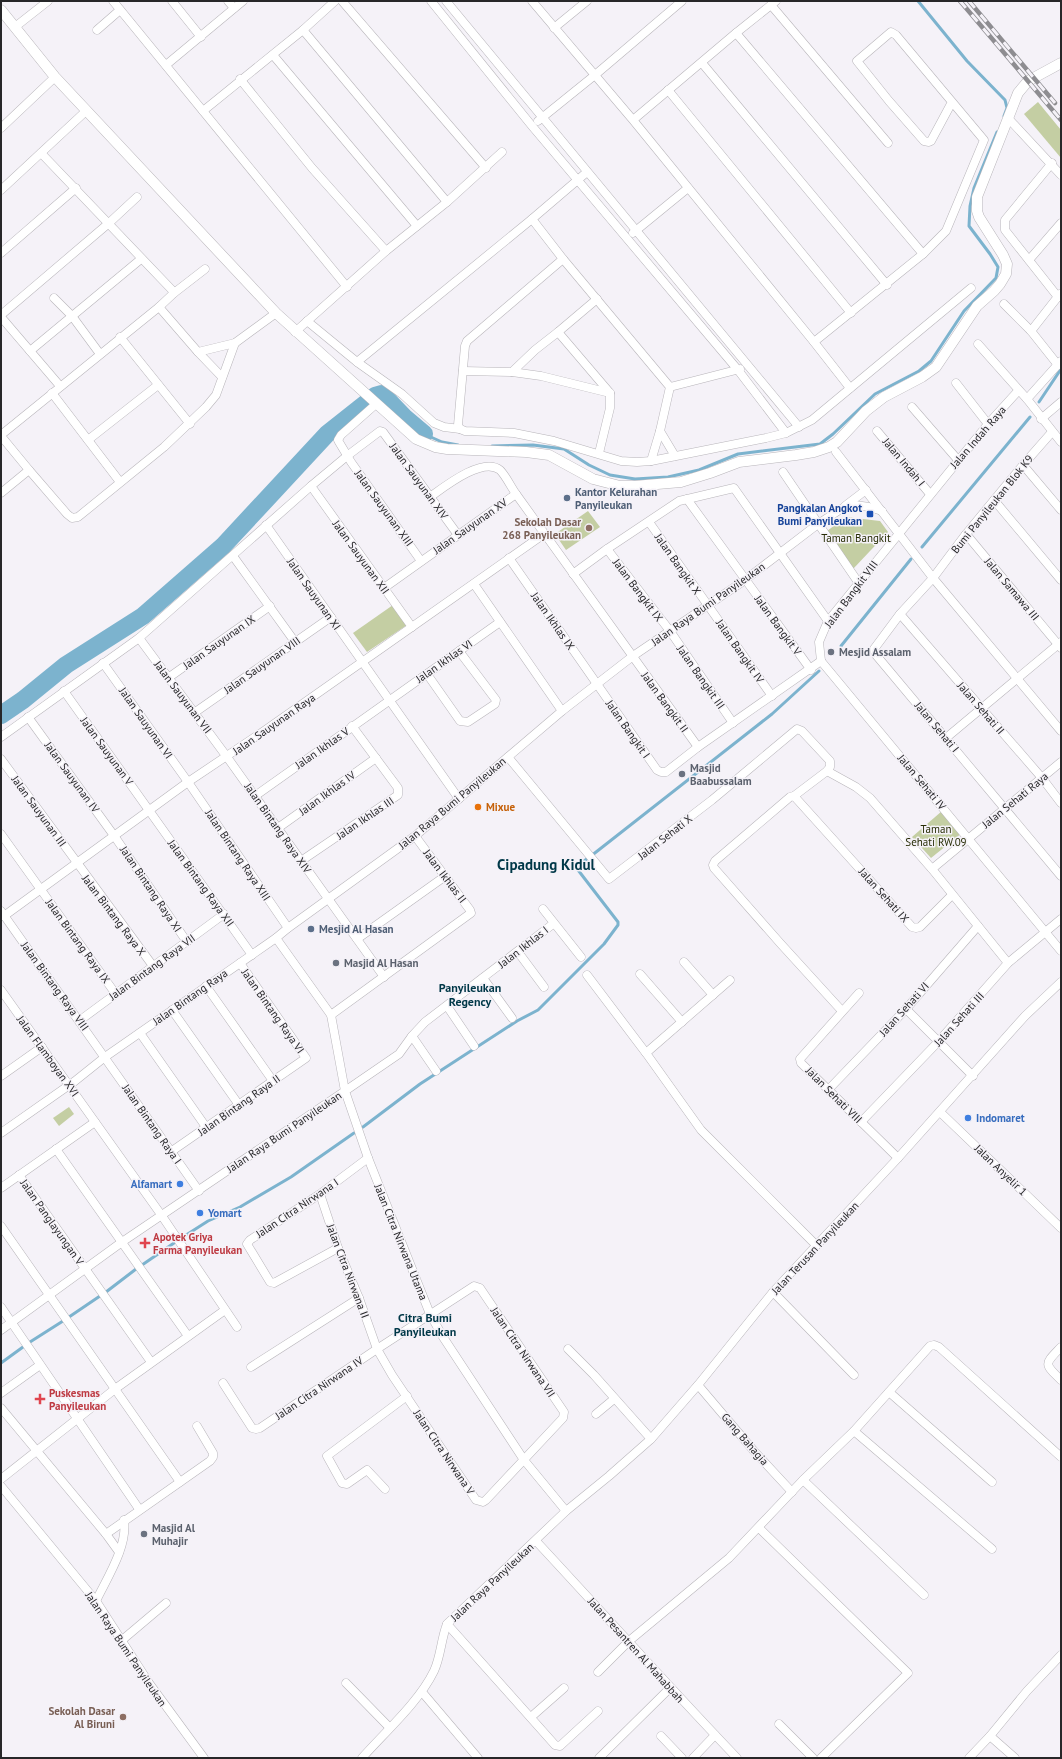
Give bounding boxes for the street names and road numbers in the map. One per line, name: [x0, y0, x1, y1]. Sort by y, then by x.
street label: Jalan Indah Raya: [946, 403, 1009, 472]
street label: Jalan Indah I: [879, 434, 928, 489]
street label: Jalan Sauyunan XIV: [386, 439, 452, 522]
street label: Bumi Panyileukan Blok K9: [948, 452, 1036, 556]
street label: Jalan Sauyunan XIII: [351, 466, 416, 549]
street label: Jalan Sauyunan XV: [429, 495, 511, 557]
street label: Jalan Sauyunan XII: [329, 517, 392, 597]
street label: Jalan Bangkit X: [651, 530, 704, 597]
street label: Jalan Sauyunan XI: [283, 554, 344, 633]
street label: Jalan Samawa III: [981, 554, 1042, 623]
street label: Jalan Bangkit IX: [609, 555, 666, 624]
street label: Jalan Bangkit VIII: [821, 558, 881, 631]
street label: Jalan Raya Bumi Panyileukan: [648, 559, 768, 649]
street label: Jalan Ikhlas IX: [527, 589, 578, 653]
street label: Jalan Bangkit V: [751, 591, 805, 658]
street label: Jalan Sauyunan IX: [179, 612, 258, 673]
street label: Jalan Bangkit IV: [712, 616, 768, 686]
street label: Jalan Sauyunan VIII: [220, 633, 303, 697]
street label: Jalan Ikhlas VI: [412, 636, 475, 686]
street label: Jalan Bangkit III: [673, 642, 728, 712]
street label: Jalan Sauyunan VII: [151, 657, 215, 736]
street label: Jalan Bangkit II: [638, 668, 692, 735]
street label: Jalan Sehati II: [954, 678, 1008, 737]
street label: Jalan Sauyunan VI: [116, 684, 176, 761]
street label: Jalan Sauyunan Raya: [229, 690, 318, 758]
street label: Jalan Bangkit I: [602, 696, 653, 761]
street label: Jalan Sehati I: [911, 698, 962, 755]
street label: Jalan Sauyunan V: [77, 713, 137, 788]
street label: Jalan Ikhlas V: [291, 724, 352, 772]
street label: Jalan Sauyunan IV: [41, 738, 103, 816]
street label: Jalan Sehati IV: [894, 751, 950, 813]
street label: Jalan Raya Bumi Panyileukan: [395, 754, 508, 853]
street label: Jalan Ikhlas IV: [295, 767, 359, 819]
street label: Jalan Sehati Raya: [978, 769, 1051, 832]
street label: Jalan Sauyunan III: [8, 772, 70, 849]
street label: Jalan Bintang Raya XIV: [241, 779, 315, 876]
street label: Jalan Ikhlas III: [333, 794, 397, 843]
street label: Jalan Bintang Raya XIII: [202, 807, 274, 903]
street label: Jalan Sehati X: [634, 811, 695, 863]
street label: Jalan Bintang Raya XII: [165, 837, 237, 929]
street label: Jalan Bintang Raya XI: [116, 842, 185, 935]
street label: Jalan Ikhlas II: [420, 846, 470, 906]
street label: Jalan Sehati IX: [855, 864, 912, 925]
street label: Jalan Bintang Raya X: [78, 871, 149, 958]
street label: Jalan Bintang Raya IX: [42, 895, 114, 986]
street label: Jalan Ikhlas I: [494, 923, 551, 972]
street label: Jalan Bintang Raya VII: [106, 931, 198, 1003]
street label: Jalan Bintang Raya VIII: [17, 938, 92, 1033]
street label: Jalan Bintang Raya VI: [238, 965, 307, 1056]
street label: Jalan Bintang Raya: [150, 966, 230, 1028]
street label: Jalan Sehati VI: [875, 979, 932, 1040]
street label: Jalan Sehati III: [930, 989, 987, 1050]
street label: Jalan Flamboyan XVI: [13, 1012, 82, 1099]
street label: Jalan Sehati VIII: [802, 1063, 865, 1126]
street label: Jalan Bintang Raya II: [194, 1071, 283, 1139]
street label: Jalan Bintang Raya I: [119, 1081, 185, 1167]
street label: Jalan Raya Bumi Panyileukan: [223, 1088, 344, 1176]
street label: Jalan Anyelir 1: [971, 1141, 1030, 1199]
street label: Jalan Citra Nirwana I: [252, 1175, 341, 1241]
street label: Jalan Panglayungan V: [17, 1176, 87, 1268]
street label: Jalan Citra Nirwana Utama: [371, 1181, 431, 1302]
street label: Jalan Terusan Panyileukan: [768, 1199, 862, 1298]
street label: Jalan Citra Nirwana II: [323, 1221, 372, 1320]
street label: Jalan Citra Nirwana VII: [487, 1303, 558, 1400]
street label: Jalan Citra Nirwana IV: [272, 1353, 366, 1423]
street label: Jalan Citra Nirwana V: [410, 1406, 478, 1498]
street label: Gang Bahagia: [718, 1410, 772, 1468]
street label: Jalan Raya Panyileukan: [447, 1540, 536, 1625]
street label: Jalan Raya Bumi Panyileukan: [82, 1588, 170, 1709]
street label: Jalan Pesantren Al Mahabbah: [584, 1594, 687, 1706]

